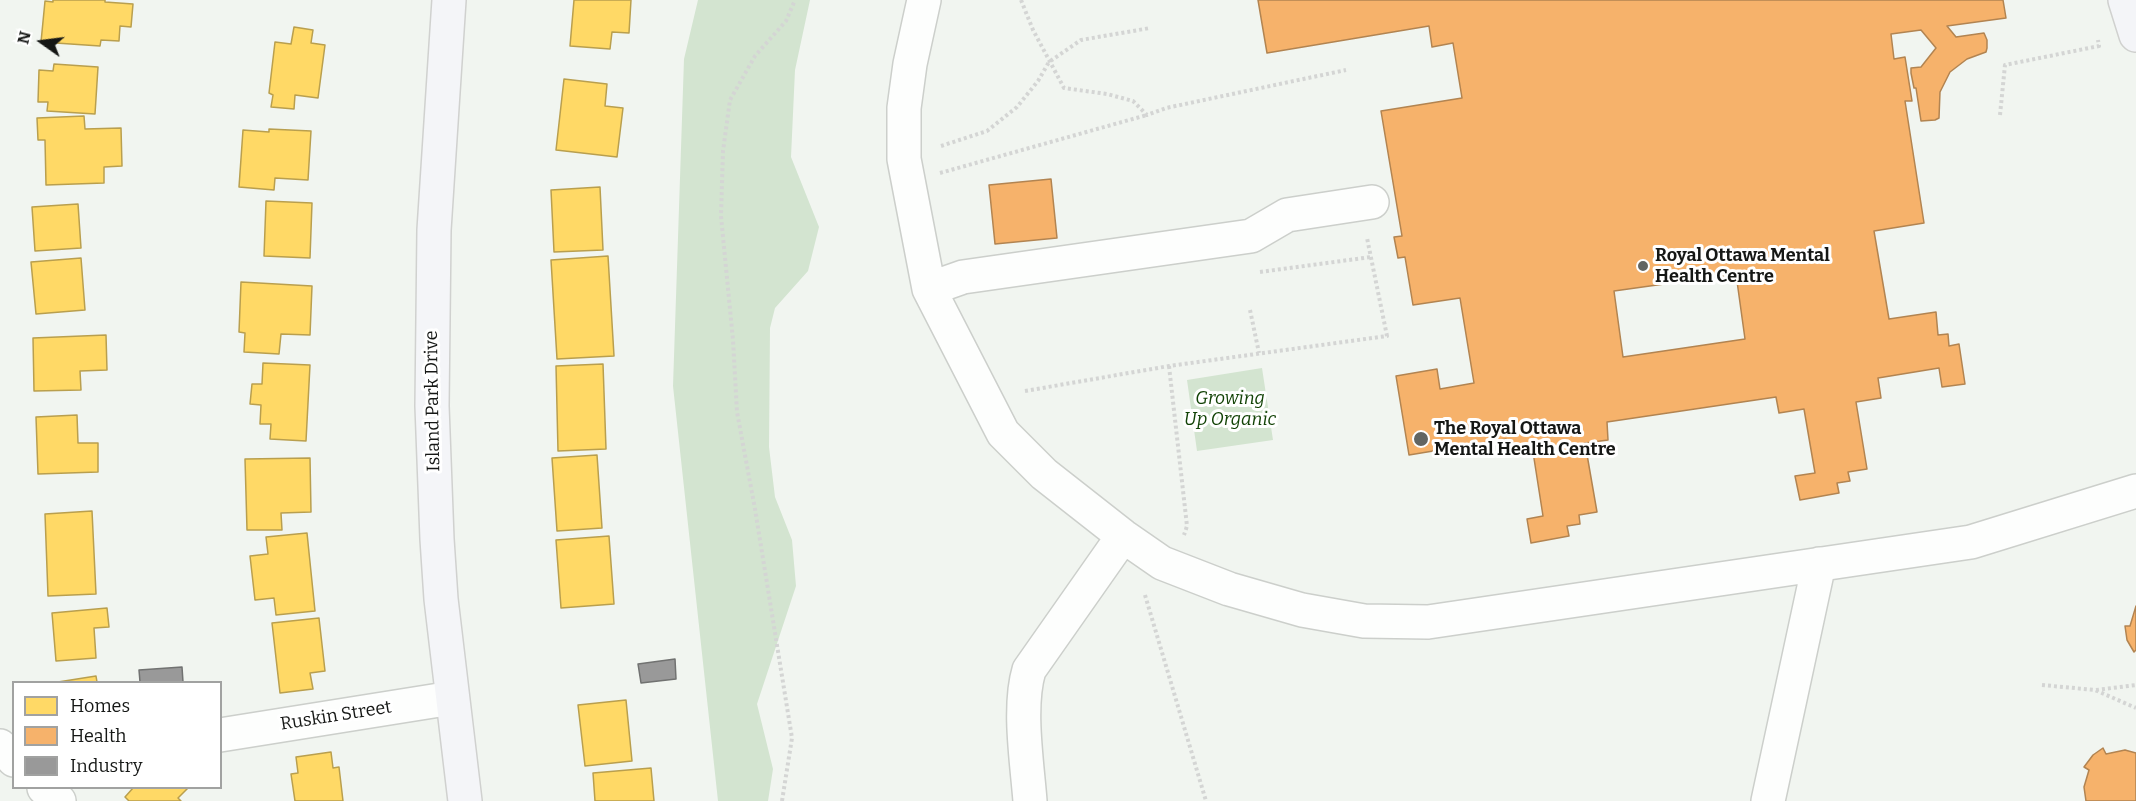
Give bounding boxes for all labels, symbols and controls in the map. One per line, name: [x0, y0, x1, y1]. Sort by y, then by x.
north arrow: [12, 12, 72, 72]
text: N: [13, 29, 35, 46]
place label: Royal Ottawa Mental Health Centre: [1655, 245, 1830, 288]
marker: Royal Ottawa Mental Health Centre: [1636, 259, 1650, 273]
street label: Island Park Drive: [421, 330, 445, 472]
park label: Growing Up Organic: [1184, 388, 1276, 430]
place label: The Royal Ottawa Mental Health Centre: [1434, 418, 1616, 460]
marker: The Royal Ottawa Mental Health Centre: [1412, 430, 1430, 448]
legend: [12, 681, 222, 789]
text: Homes: [70, 695, 130, 717]
street label: Ruskin Street: [279, 697, 393, 735]
text: Health: [70, 725, 126, 747]
text: Industry: [70, 755, 142, 777]

